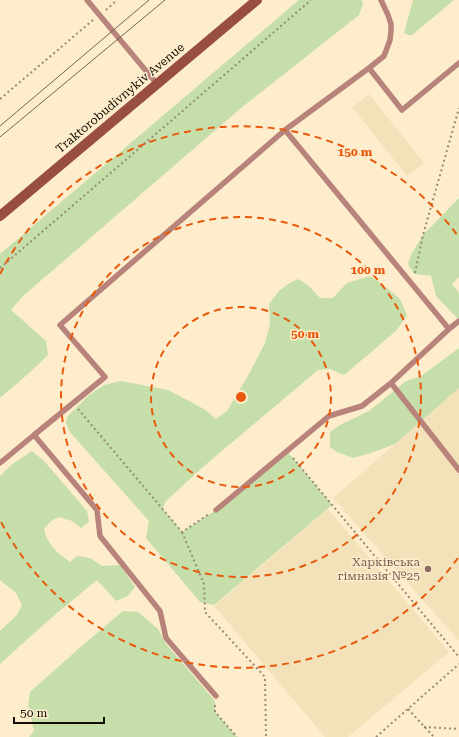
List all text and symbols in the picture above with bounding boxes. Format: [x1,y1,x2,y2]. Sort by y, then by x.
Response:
street label: Traktorobudivnykiv Avenue [53,40,187,156]
text: 150 m [338,145,373,159]
text: 100 m [351,263,386,277]
text: 50 m [291,327,319,341]
centre of rings [234,390,248,404]
place label: Харківська гімназія №25 [337,555,420,583]
marker: Харківська гімназія №25 [423,564,433,574]
scale bar [14,699,104,725]
text: 50 m [20,706,47,720]

